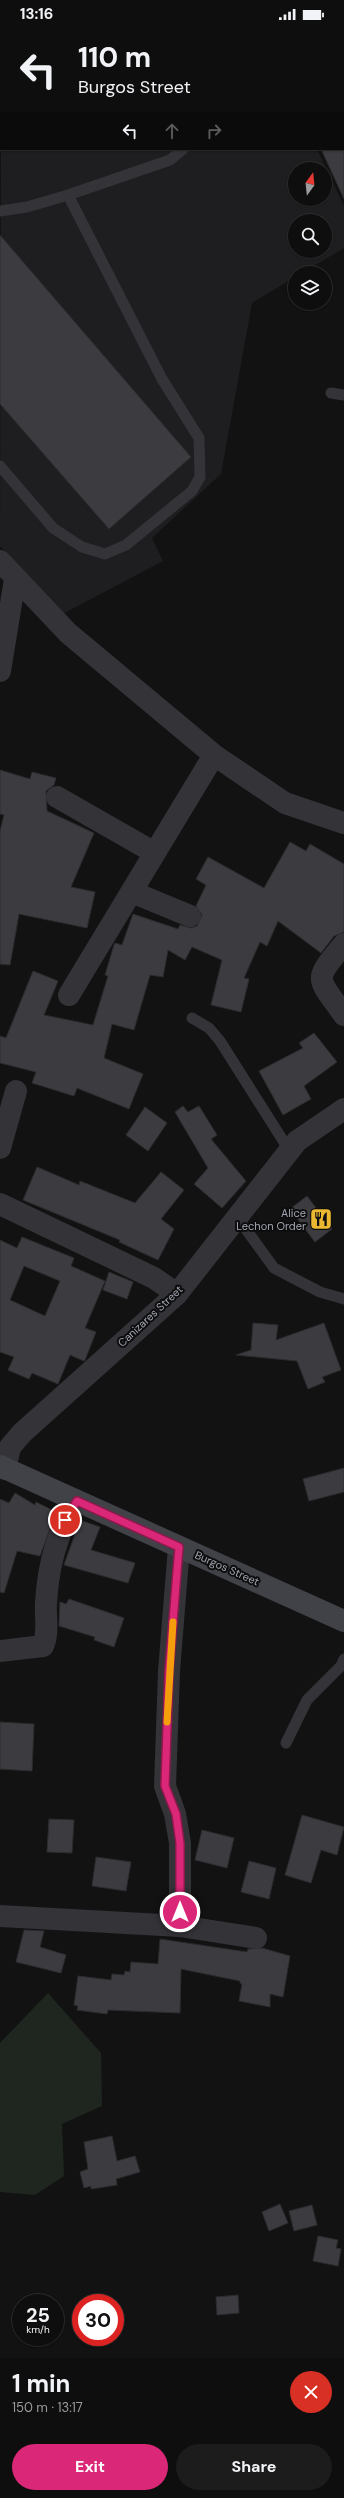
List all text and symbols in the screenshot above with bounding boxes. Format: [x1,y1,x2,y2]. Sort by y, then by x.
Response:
text: 13:16 [20,4,53,24]
text: 110 m [78,39,151,76]
icon: left [12,44,64,96]
text: Burgos Street [78,75,191,99]
icon: left [119,120,141,142]
icon: ahead [161,120,183,142]
icon: right [203,120,225,142]
north arrow [288,162,332,206]
map controls [288,162,332,310]
button: search [288,214,332,258]
button: layers [288,266,332,310]
place label: Alice Lechon Order [236,1206,306,1233]
restaurant icon: Alice Lechon Order [308,1206,334,1232]
street label: Canizares Street [115,1282,185,1350]
pin [48,1503,82,1537]
icon: arrive [54,1509,76,1531]
street label: Burgos Street [193,1548,261,1588]
position arrow [159,1891,201,1933]
speed limit sign: 30 [72,2294,124,2346]
text: 25 [26,2302,50,2328]
text: km/h [26,2323,50,2336]
text: 1 min [12,2368,70,2399]
button: close [290,2371,332,2413]
text: 150 m · 13:17 [12,2399,83,2416]
button: Exit [12,2444,168,2490]
button: Share [176,2444,332,2490]

